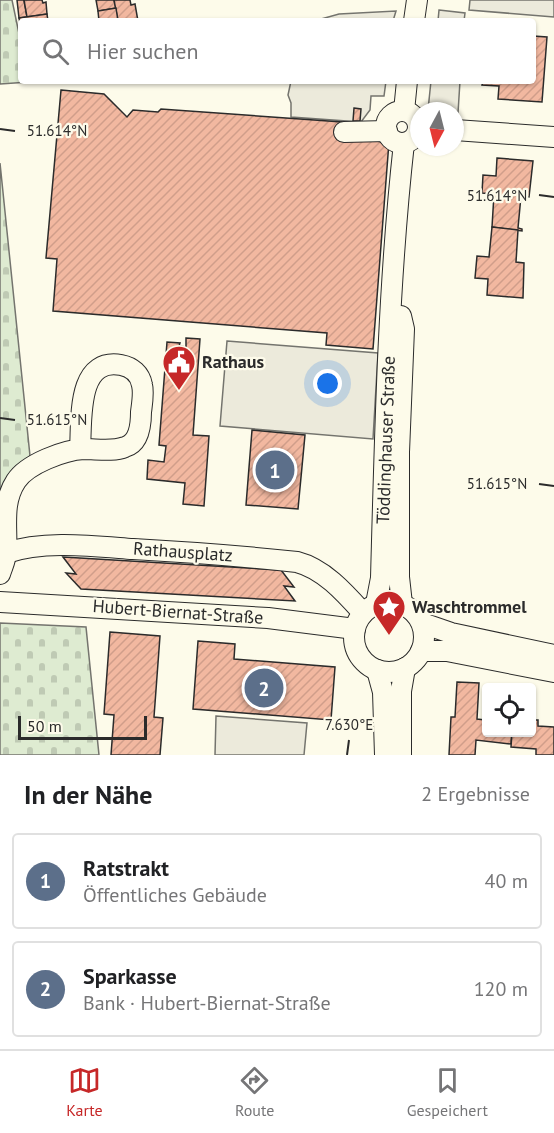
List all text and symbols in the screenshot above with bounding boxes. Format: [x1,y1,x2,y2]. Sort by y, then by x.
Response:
search box [18,18,536,84]
icon: search [39,35,72,68]
text: Hier suchen [87,37,199,65]
north arrow [410,102,464,156]
text: 51.614°N [27,121,87,140]
text: 51.614°N [467,186,527,205]
public building icon: Rathaus [161,344,197,391]
place label: Rathaus [202,350,264,373]
street label: Töddinghauser Straße [371,356,400,524]
your location [313,369,342,398]
text: 51.615°N [27,410,87,429]
pin: 1 [256,448,294,492]
text: 51.615°N [467,474,527,493]
street label: Rathausplatz [133,537,234,566]
place icon: Waschtrommel [371,589,407,636]
street label: Hubert-Biernat-Straße [92,594,264,629]
place label: Waschtrommel [412,595,527,618]
pin: 2 [244,666,284,710]
map controls [482,683,536,737]
button: locate [482,683,536,737]
scale bar [18,713,147,740]
text: 7.630°E [325,715,373,734]
text: 50 m [27,716,62,736]
text: In der Nähe [24,778,152,811]
text: 2 Ergebnisse [421,781,530,807]
text: Ratstrakt [83,854,169,882]
text: 1 [40,868,51,894]
text: 40 m [485,868,528,894]
text: Öffentliches Gebäude [83,882,267,908]
text: Sparkasse [83,962,177,990]
text: 2 [40,976,51,1002]
text: 120 m [474,976,528,1002]
text: Bank · Hubert-Biernat-Straße [83,990,331,1016]
tab: Karte [66,1064,103,1120]
tab: Route [235,1064,274,1120]
tab: Gespeichert [407,1064,488,1120]

